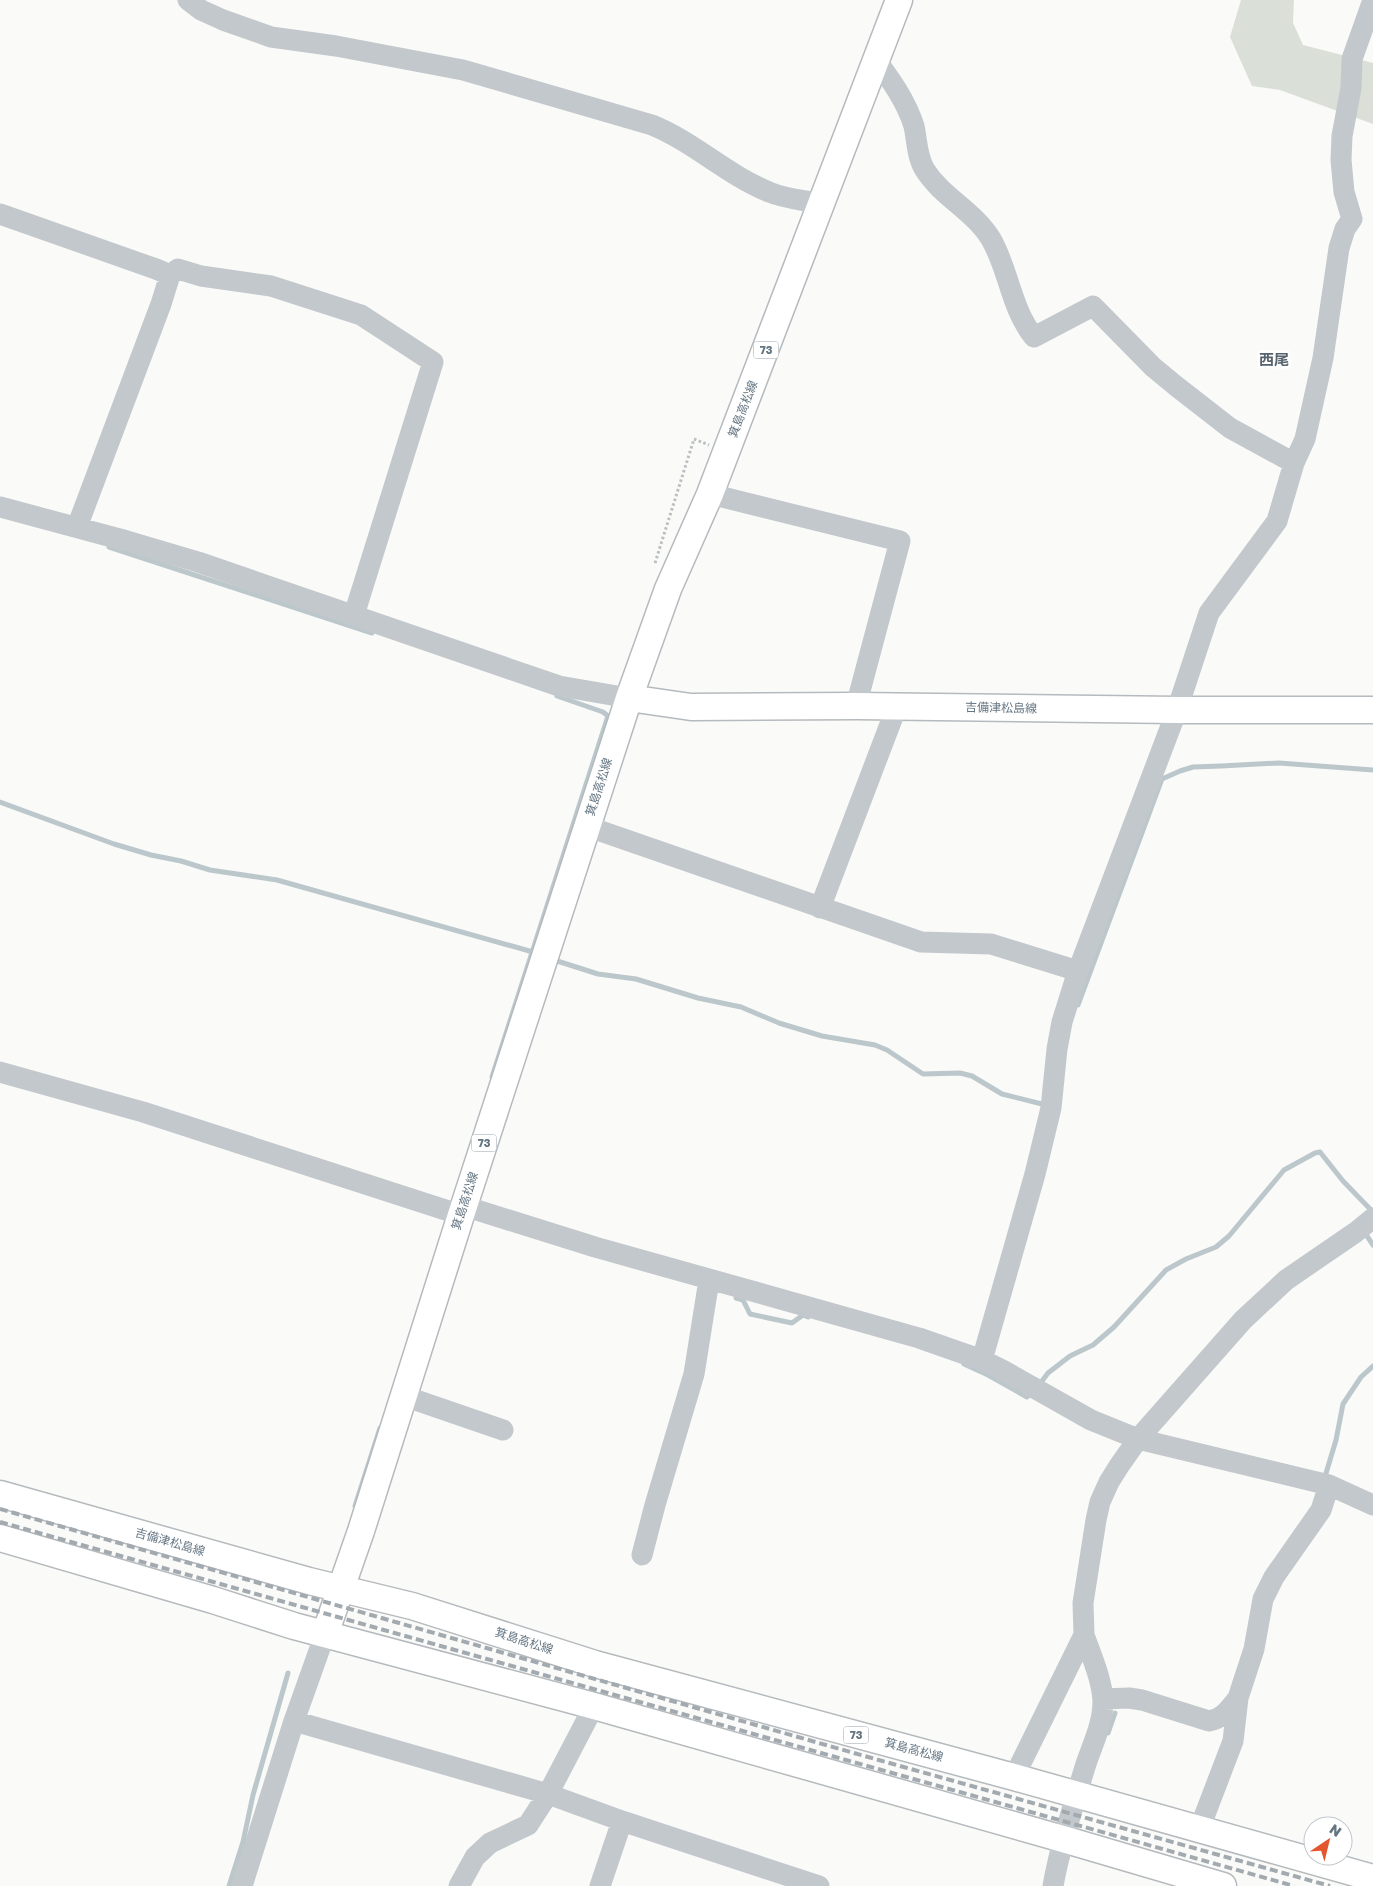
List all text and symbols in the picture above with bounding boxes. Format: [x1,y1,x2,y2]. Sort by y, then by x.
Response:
road number: 73 [754,342,778,358]
district label: 西尾 [1259,350,1289,368]
street label: 箕島高松線 [725,378,760,440]
street label: 吉備津松島線 [965,699,1037,716]
street label: 箕島高松線 [582,756,615,818]
road number: 73 [472,1134,496,1152]
street label: 箕島高松線 [448,1170,481,1232]
street label: 吉備津松島線 [133,1524,207,1559]
street label: 箕島高松線 [493,1624,555,1657]
road number: 73 [844,1726,868,1744]
street label: 箕島高松線 [883,1735,945,1765]
north arrow [1303,1816,1353,1866]
text: N [1327,1820,1345,1840]

